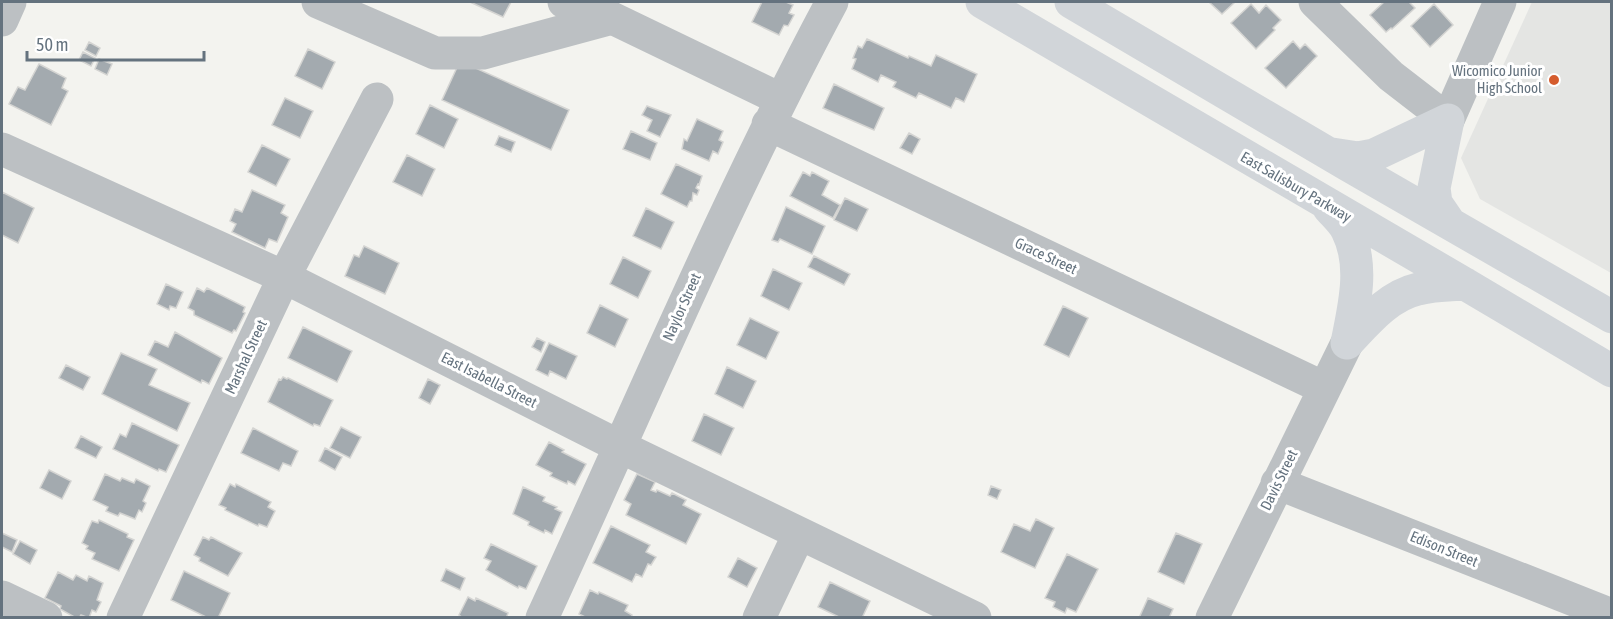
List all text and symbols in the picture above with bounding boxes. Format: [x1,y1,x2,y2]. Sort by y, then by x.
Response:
scale bar [27,24,204,62]
text: 50 m [36,34,68,55]
place label: Wicomico Junior High School [1452,62,1543,96]
marker: Wicomico Junior High School [1547,73,1561,87]
street label: East Salisbury Parkway [1238,148,1355,225]
street label: Grace Street [1013,234,1080,277]
street label: Naylor Street [659,270,704,343]
street label: Marshal Street [221,317,270,397]
street label: East Isabella Street [439,348,540,411]
street label: Davis Street [1257,447,1300,513]
street label: Edison Street [1408,527,1481,570]

